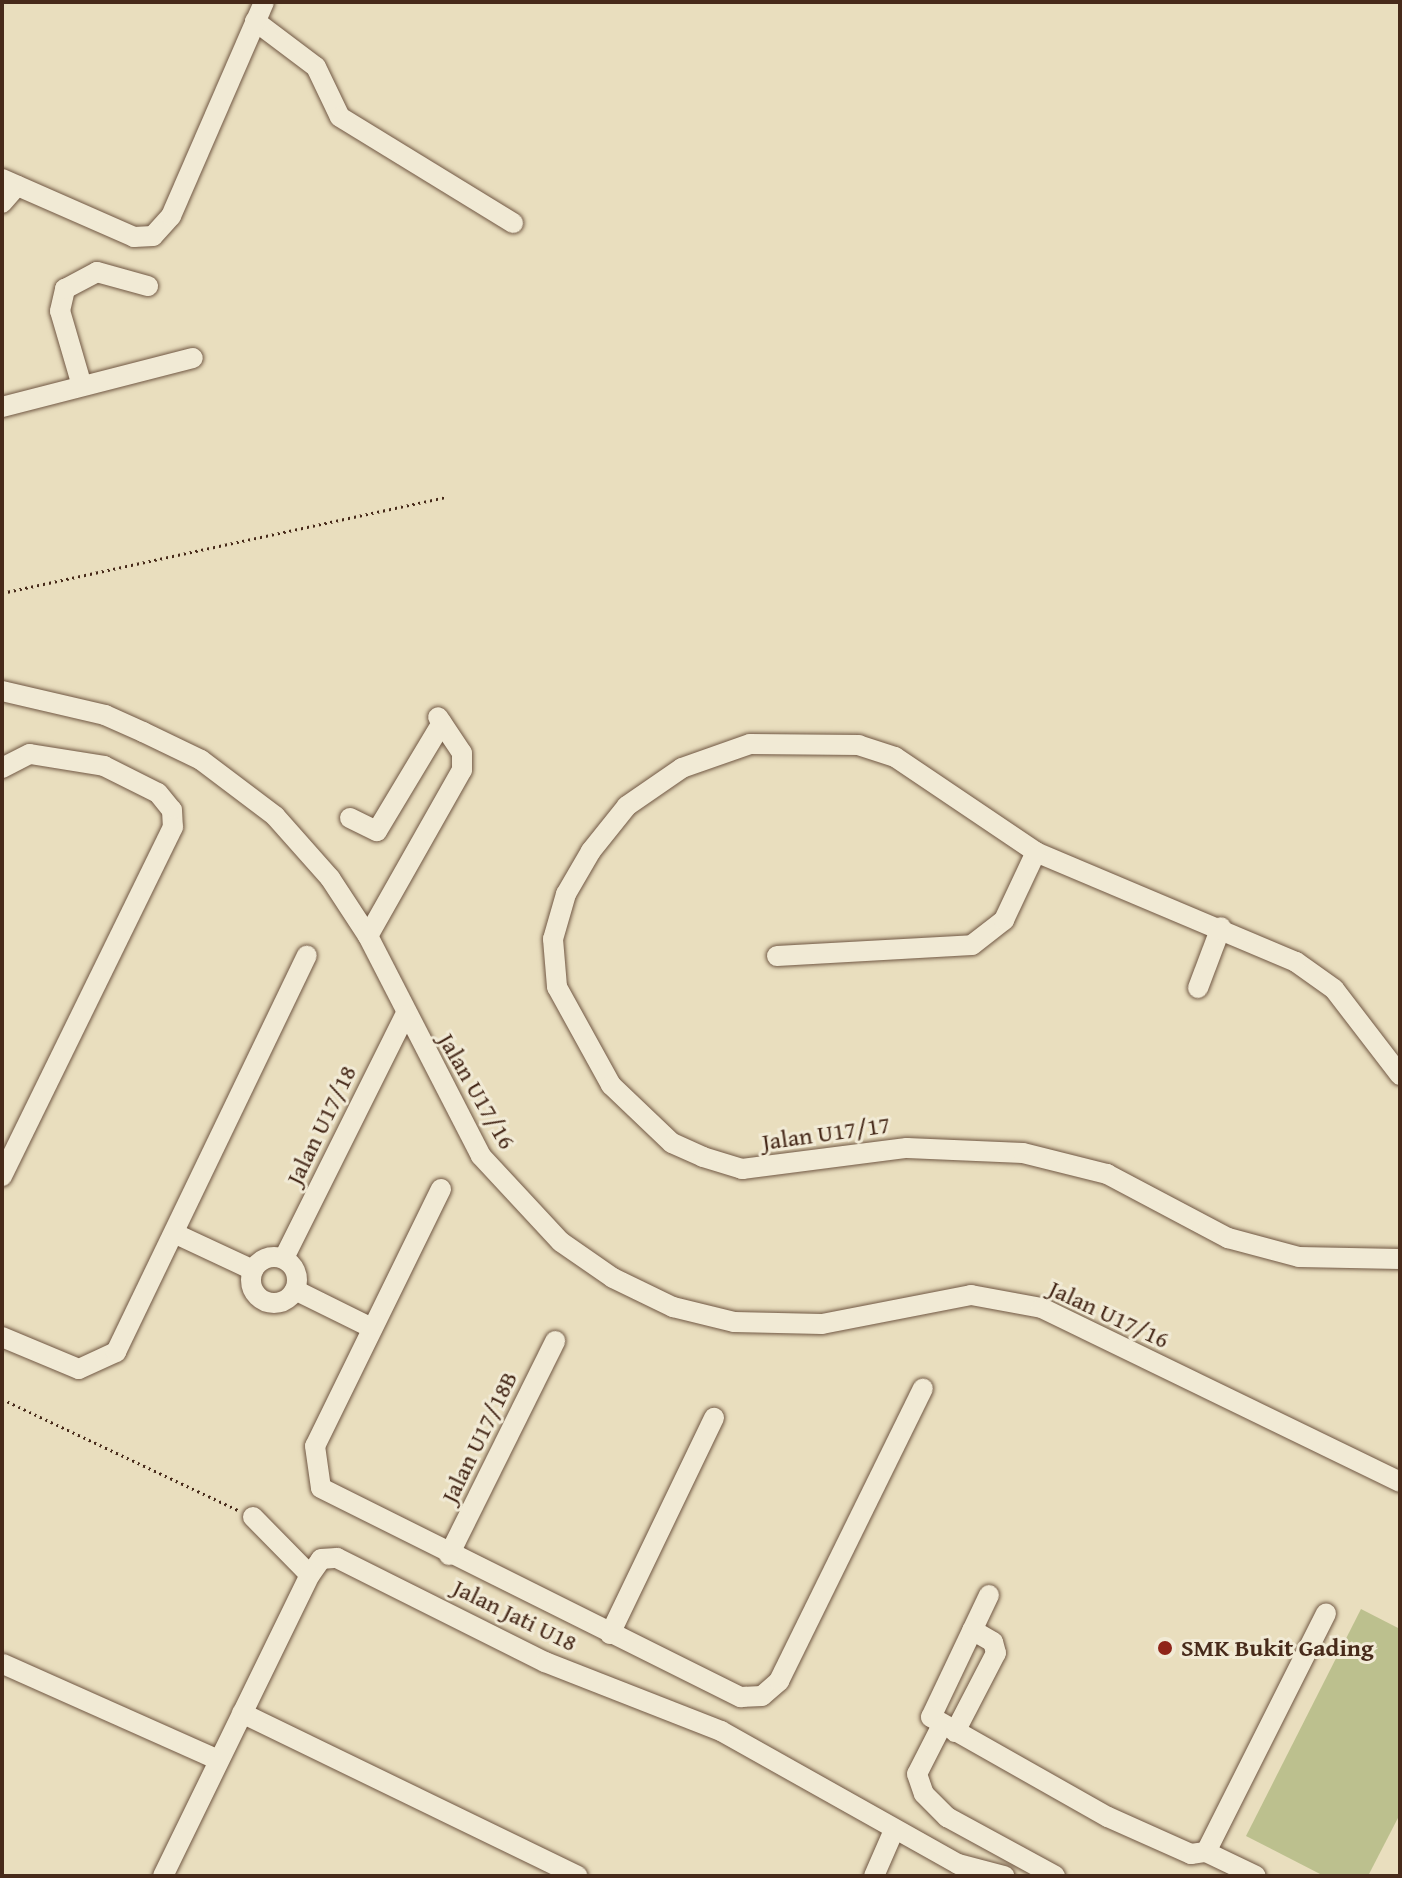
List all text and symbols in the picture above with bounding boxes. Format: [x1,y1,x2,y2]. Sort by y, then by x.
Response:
street label: Jalan U17/16 [432,1028,522,1154]
street label: Jalan U17/18 [280,1061,362,1189]
street label: Jalan U17/17 [760,1110,892,1156]
street label: Jalan U17/16 [1044,1274,1174,1354]
street label: Jalan U17/18B [435,1367,523,1507]
street label: Jalan Jati U18 [448,1573,582,1657]
place label: SMK Bukit Gading [1181,1634,1374,1662]
marker: SMK Bukit Gading [1156,1639,1174,1657]

